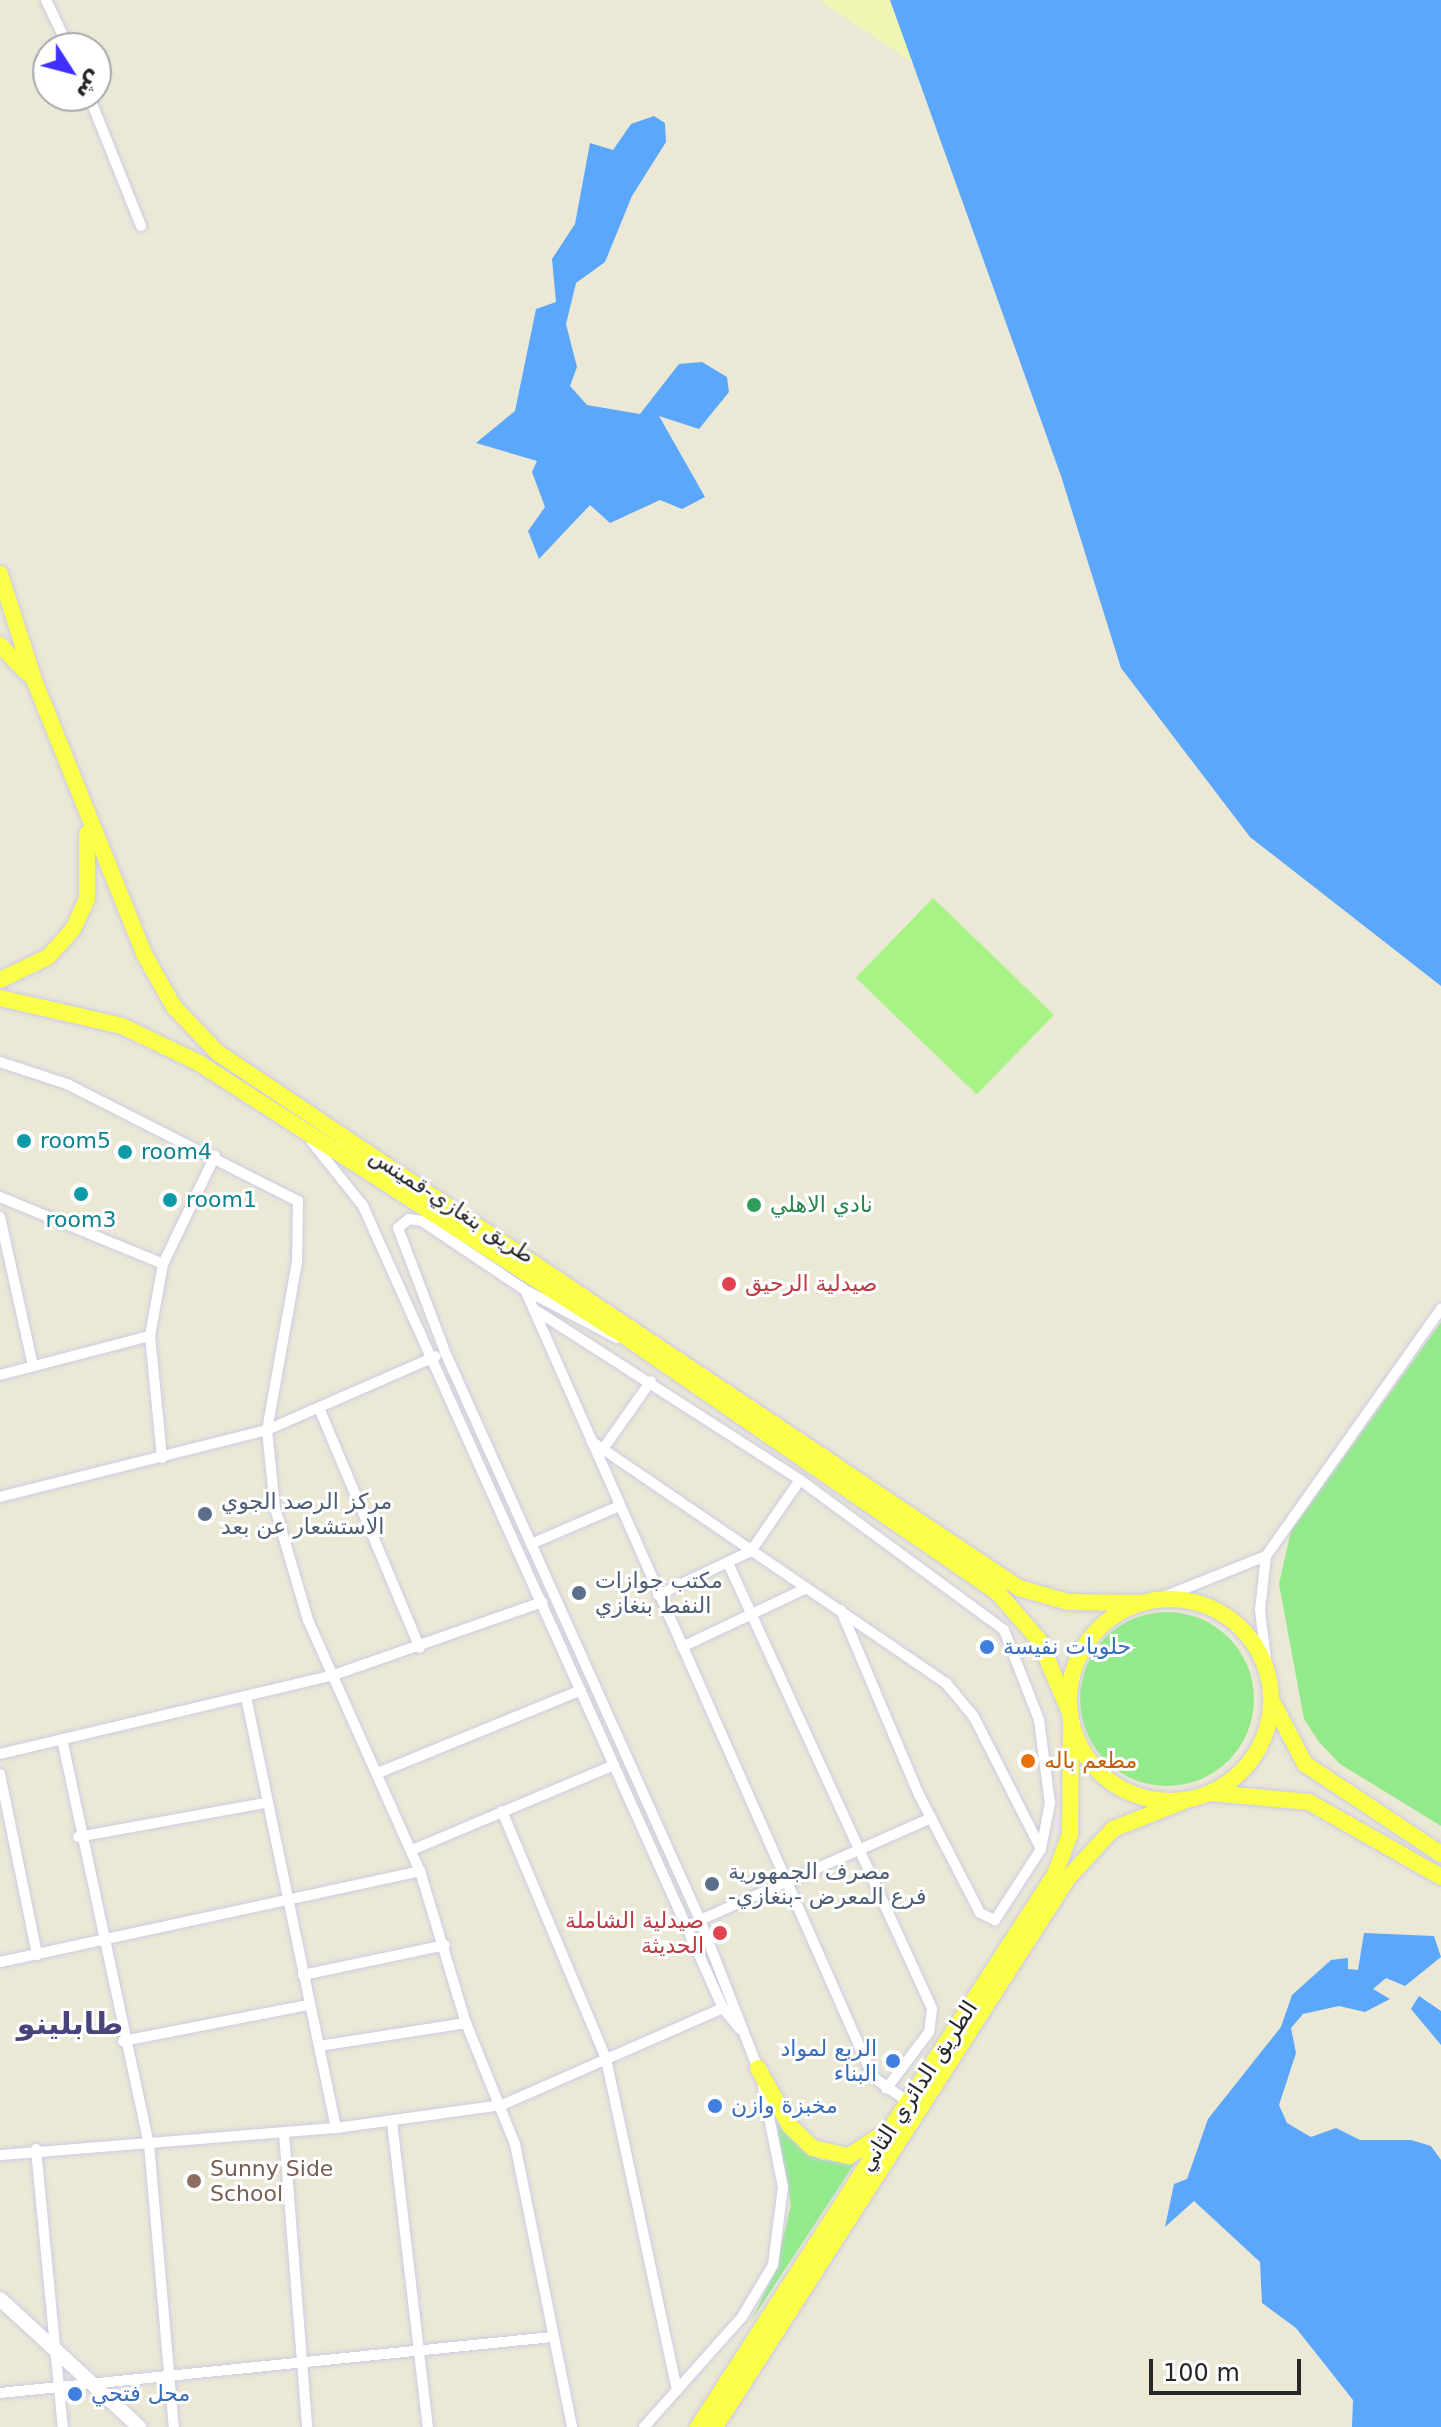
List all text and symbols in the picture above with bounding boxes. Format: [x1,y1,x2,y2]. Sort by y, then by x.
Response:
north arrow [32,32,112,112]
text: ش [71,66,109,105]
place label: room5 [40,1128,111,1154]
marker: room5 [15,1132,33,1150]
place label: room4 [141,1139,212,1165]
marker: room4 [116,1143,134,1161]
street label: طريق بنغازي-قمينس [364,1143,540,1269]
marker: room3 [72,1185,90,1203]
place label: room1 [186,1187,257,1213]
marker: room1 [161,1191,179,1209]
place label: نادي الاهلي [770,1192,873,1218]
marker: نادي الاهلي [745,1196,763,1214]
place label: room3 [46,1207,116,1233]
place label: صيدلية الرحيق [745,1271,878,1297]
marker: صيدلية الرحيق [720,1275,738,1293]
place label: مركز الرصد الجوي الاستشعار عن بعد [221,1488,392,1540]
marker: مركز الرصد الجوي الاستشعار عن بعد [196,1505,214,1523]
place label: مكتب جوازات النفط بنغازي [595,1567,723,1618]
marker: مكتب جوازات النفط بنغازي [570,1584,588,1602]
place label: حلويات نفيسة [1003,1634,1131,1660]
marker: حلويات نفيسة [978,1638,996,1656]
place label: مطعم باله [1044,1748,1137,1774]
marker: مطعم باله [1019,1752,1037,1770]
place label: مصرف الجمهورية -فرع المعرض -بنغازي [728,1858,926,1910]
marker: مصرف الجمهورية -فرع المعرض -بنغازي [703,1875,721,1893]
place label: صيدلية الشاملة الحديثة [565,1907,704,1958]
marker: صيدلية الشاملة الحديثة [711,1924,729,1942]
street label: الطريق الدائري الثاني [853,1996,983,2176]
district label: طابلينو [17,2006,123,2042]
place label: الربع لمواد البناء [781,2035,877,2086]
marker: الربع لمواد البناء [884,2052,902,2070]
place label: مخبزة وازن [731,2093,838,2119]
marker: مخبزة وازن [706,2097,724,2115]
place label: Sunny Side School [210,2155,333,2206]
marker: Sunny Side School [185,2172,203,2190]
scale bar [1153,2343,1305,2393]
text: 100 m [1163,2359,1240,2387]
place label: محل فتحي [91,2381,190,2407]
marker: محل فتحي [66,2385,84,2403]

